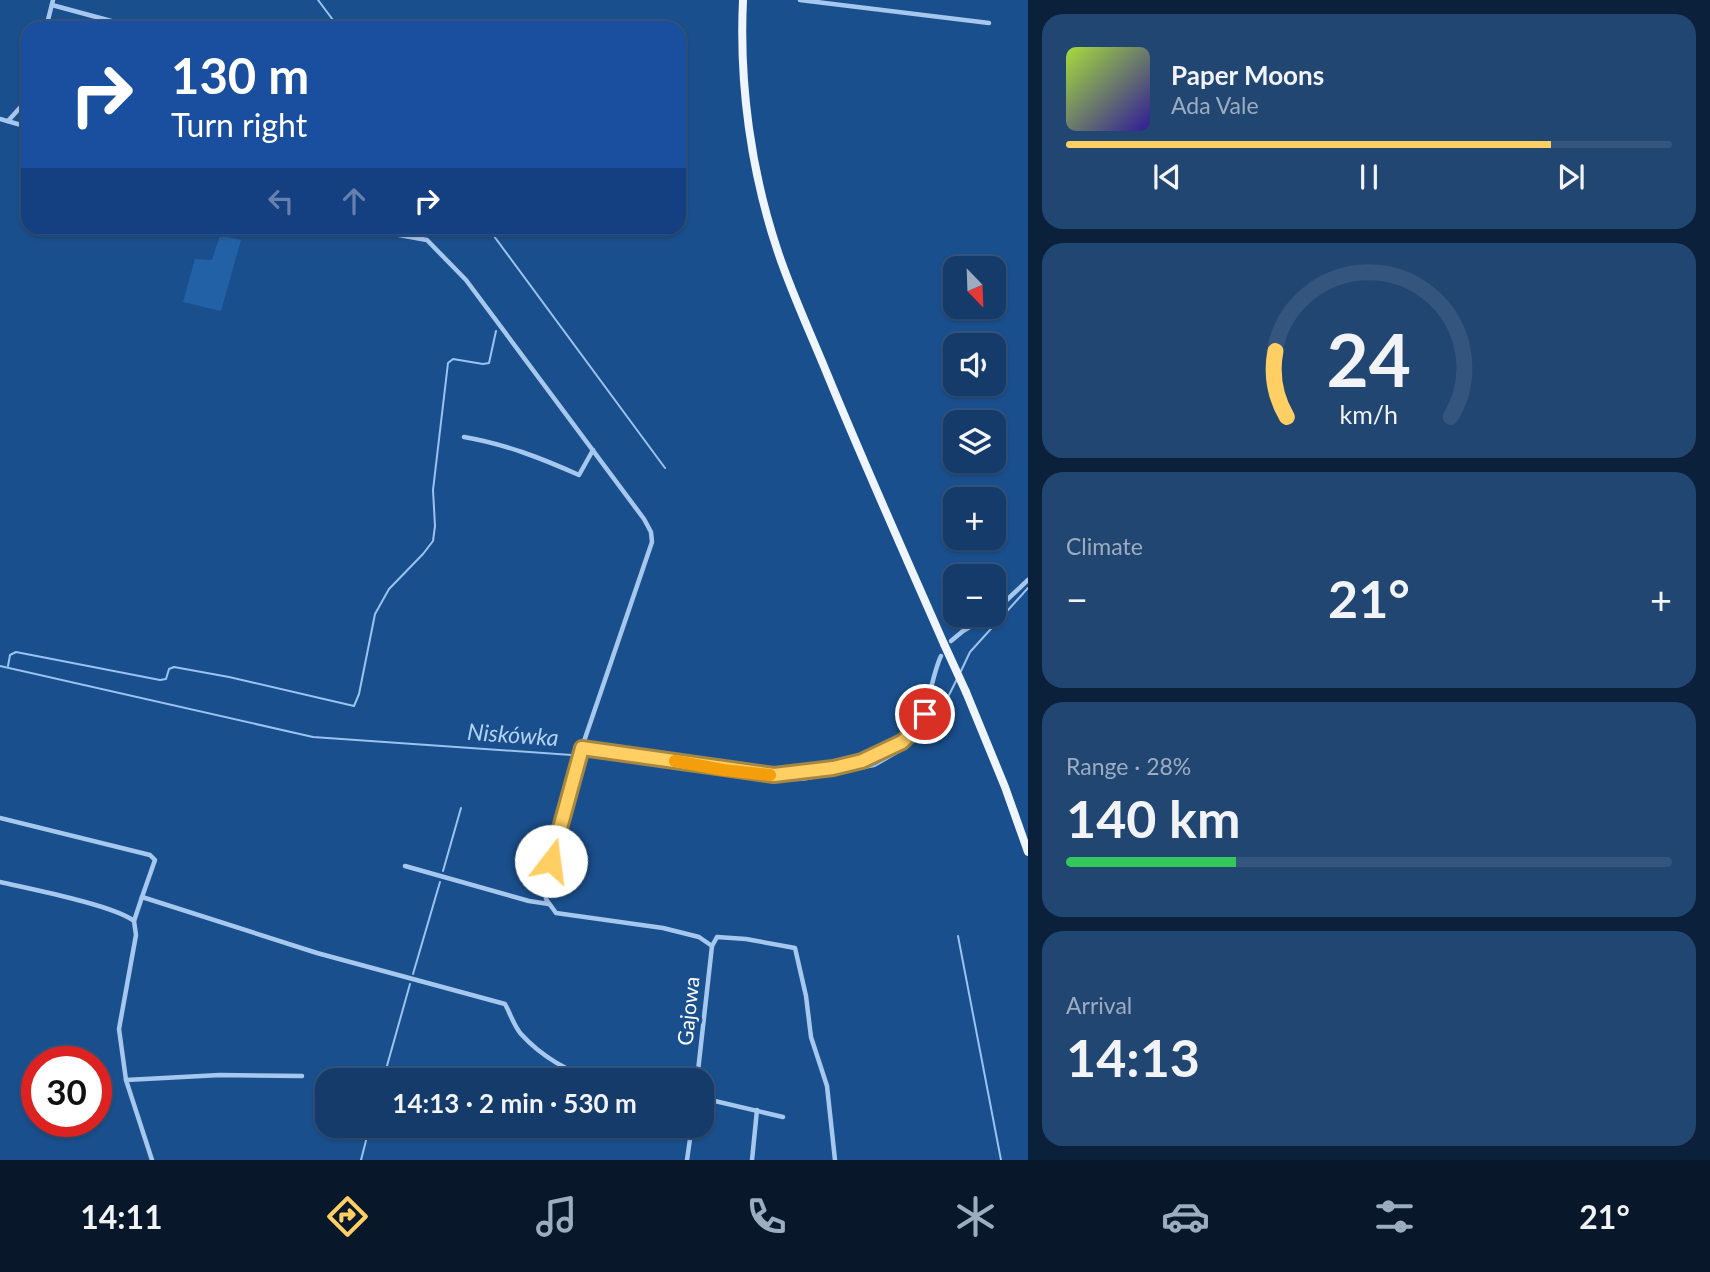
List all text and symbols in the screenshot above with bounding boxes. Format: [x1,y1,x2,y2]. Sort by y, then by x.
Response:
text: 130 m [171,46,309,104]
icon: right [56,49,147,140]
text: Paper Moons [1171,59,1324,91]
text: Ada Vale [1171,91,1259,119]
text: Turn right [171,105,307,144]
icon: previous [1148,158,1186,196]
icon: pause [1350,158,1388,196]
icon: next [1552,158,1590,196]
icon: left [262,182,300,220]
icon: ahead [335,182,373,220]
icon: right [408,182,446,220]
north arrow [943,256,1006,318]
map controls [943,256,1006,627]
text: 24 [1327,315,1411,403]
button: sound [943,333,1006,396]
text: km/h [1340,399,1398,429]
button: layers [943,410,1006,473]
button: + [943,487,1006,550]
text: Climate [1066,532,1143,560]
button: − [943,564,1006,627]
text: 21° [1328,567,1410,629]
text: − [1066,576,1088,622]
text: + [1650,576,1672,622]
pin [895,684,955,744]
icon: arrive [906,695,944,733]
water label: Niskówka [466,717,560,751]
text: Range · 28% [1066,752,1191,780]
text: 140 km [1066,787,1240,849]
position arrow [514,824,588,898]
street label: Gajowa [671,975,704,1047]
text: Arrival [1066,991,1132,1019]
text: 14:13 [1066,1026,1200,1088]
speed limit sign: 30 [21,1046,112,1137]
text: 14:13 · 2 min · 530 m [392,1087,637,1119]
icon: directions [323,1192,372,1241]
icon: music [532,1192,581,1241]
icon: phone [742,1192,791,1241]
icon: climate [951,1192,1000,1241]
icon: car [1161,1192,1210,1241]
icon: filters [1370,1192,1419,1241]
text: 14:11 [80,1197,163,1236]
text: 21° [1579,1197,1630,1236]

